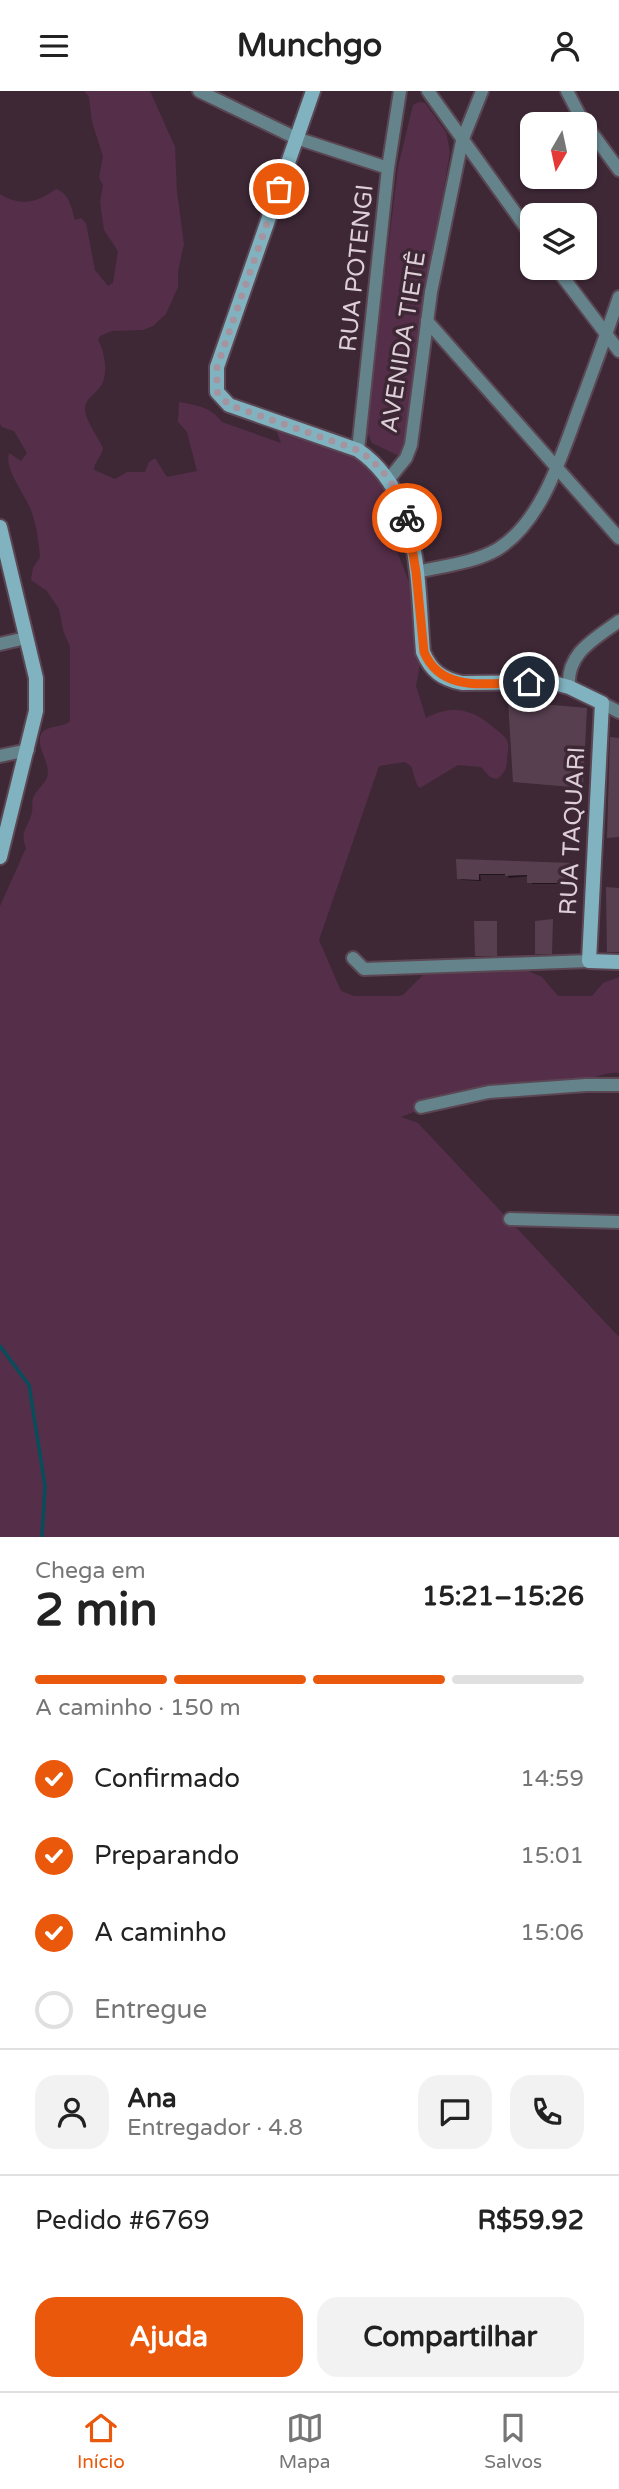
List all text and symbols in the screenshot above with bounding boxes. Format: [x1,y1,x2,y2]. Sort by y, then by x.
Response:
icon: menu [35,27,73,65]
text: Munchgo [237,27,382,65]
icon: person [546,27,584,65]
north arrow [520,112,597,189]
map controls [520,112,597,280]
pin [249,159,309,219]
icon: bag [260,170,298,208]
street label: RUA POTENGI [333,183,380,353]
button: layers [520,203,597,280]
street label: AVENIDA TIETÊ [375,249,432,435]
courier [372,483,442,553]
icon: bike [388,499,426,537]
pin [499,652,559,712]
icon: home [510,663,548,701]
street label: RUA TAQUARI [554,746,591,916]
text: Chega em [35,1557,146,1585]
text: 15:21–15:26 [422,1581,584,1612]
text: 2 min [35,1583,158,1638]
text: A caminho · 150 m [35,1694,241,1722]
icon: check [35,1760,73,1798]
text: Confirmado [94,1763,240,1794]
text: 14:59 [520,1765,584,1793]
icon: check [35,1837,73,1875]
text: Preparando [94,1840,239,1871]
text: 15:01 [520,1842,584,1870]
icon: check [35,1914,73,1952]
text: A caminho [94,1917,226,1948]
text: 15:06 [520,1919,584,1947]
text: Entregue [94,1994,207,2025]
button: person [35,2075,109,2149]
button: chat [418,2075,492,2149]
button: phone [510,2075,584,2149]
text: Ana [127,2083,177,2114]
text: Entregador · 4.8 [127,2114,303,2142]
text: Pedido #6769 [35,2205,210,2236]
text: R$59.92 [477,2205,584,2236]
button: Ajuda [35,2297,303,2377]
button: Compartilhar [317,2297,584,2377]
tab: Início [77,2409,125,2473]
tab: Mapa [279,2409,330,2473]
tab: Salvos [484,2409,542,2473]

